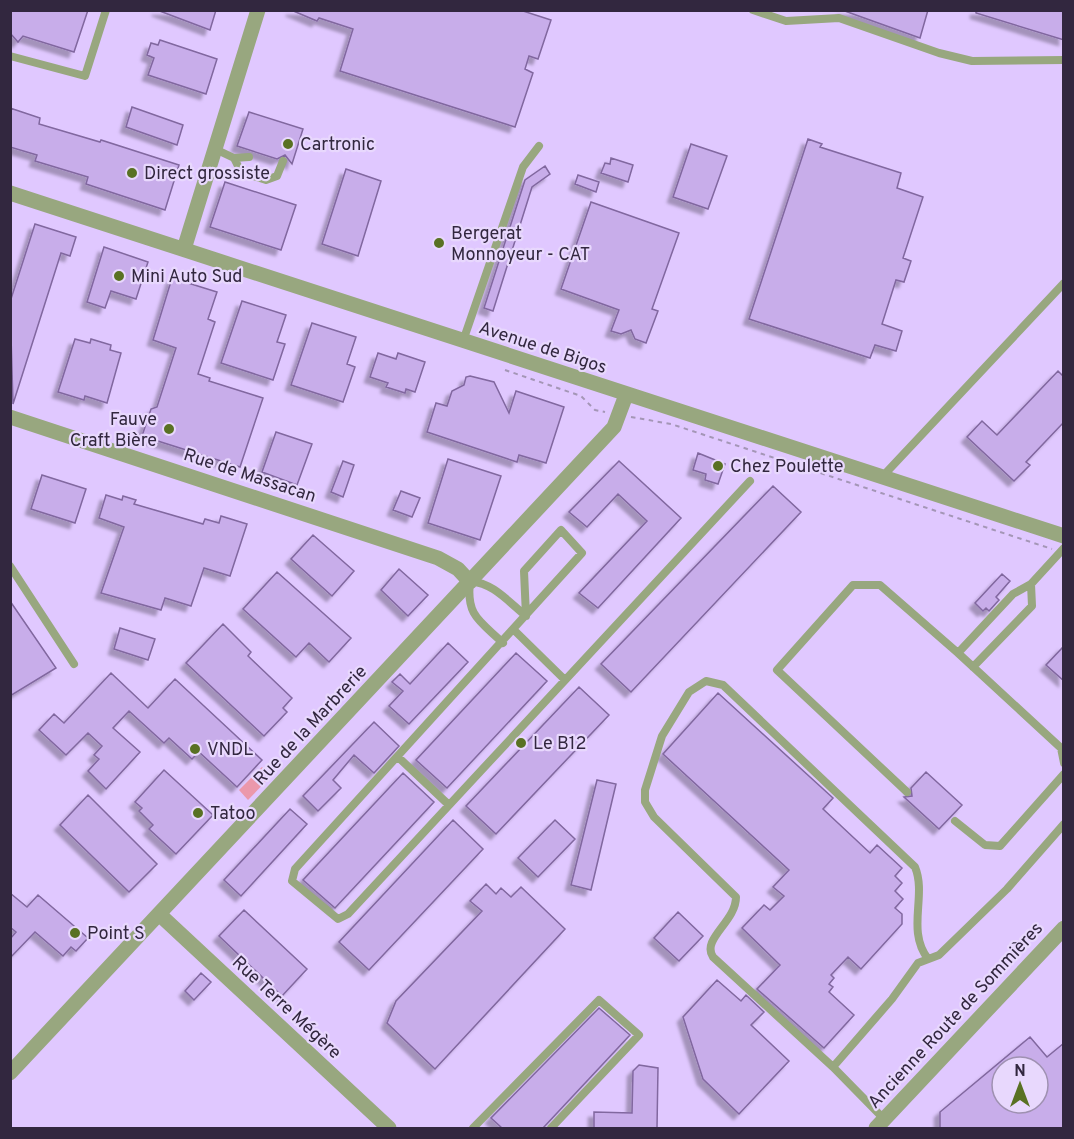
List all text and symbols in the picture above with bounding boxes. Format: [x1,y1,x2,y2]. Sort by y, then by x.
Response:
place label: Cartronic [300,134,375,157]
marker: Cartronic [281,137,295,151]
place label: Direct grossiste [144,163,270,186]
marker: Direct grossiste [125,166,139,180]
place label: Bergerat Monnoyeur - CAT [451,223,590,267]
marker: Bergerat Monnoyeur - CAT [432,236,446,250]
place label: Mini Auto Sud [131,266,242,289]
marker: Mini Auto Sud [112,269,126,283]
street label: Avenue de Bigos [476,317,609,380]
place label: Fauve Craft Bière [70,409,157,453]
marker: Fauve Craft Bière [162,422,176,436]
street label: Rue de Massacan [180,444,319,509]
place label: Chez Poulette [730,456,844,479]
marker: Chez Poulette [711,459,725,473]
street label: Rue de la Marbrerie [249,661,373,791]
place label: Le B12 [533,733,586,756]
marker: Le B12 [514,736,528,750]
place label: VNDL [207,739,253,762]
marker: VNDL [188,742,202,756]
place label: Tatoo [210,803,256,826]
marker: Tatoo [191,806,205,820]
street label: Ancienne Route de Sommières [863,918,1049,1114]
place label: Point S [87,923,145,946]
marker: Point S [68,926,82,940]
street label: Rue Terre Mégère [226,951,346,1065]
north arrow [990,1055,1050,1115]
text: N [1014,1062,1026,1082]

